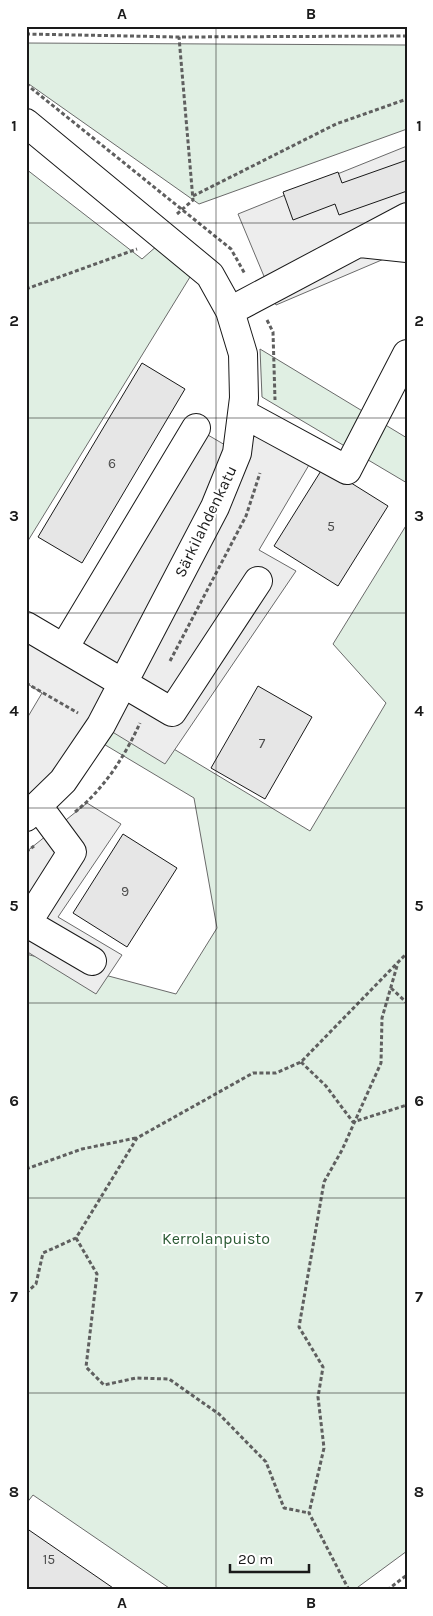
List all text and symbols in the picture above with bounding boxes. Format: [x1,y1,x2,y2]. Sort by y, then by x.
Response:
text: A [117,4,127,23]
text: B [306,4,316,23]
text: 1 [11,116,17,135]
text: 1 [416,116,422,135]
text: 2 [9,311,19,330]
text: 2 [414,311,424,330]
house number: 6 [108,455,116,472]
street label: Särkilahdenkatu [170,462,241,580]
text: 3 [9,506,19,525]
text: 3 [414,506,424,525]
house number: 5 [327,518,335,535]
text: 4 [9,701,19,720]
text: 4 [414,701,424,720]
house number: 7 [259,735,266,752]
house number: 9 [121,883,129,900]
text: 5 [9,896,19,915]
text: 5 [414,896,424,915]
text: 6 [9,1091,19,1110]
text: 6 [414,1091,424,1110]
park label: Kerrolanpuisto [162,1229,270,1248]
text: 7 [10,1287,18,1306]
text: 7 [415,1287,423,1306]
text: 8 [9,1482,19,1501]
text: 8 [414,1482,424,1501]
scale bar [230,1541,309,1573]
text: 20 m [238,1550,273,1568]
house number: 15 [43,1551,55,1568]
text: A [117,1593,127,1612]
text: B [306,1593,316,1612]

